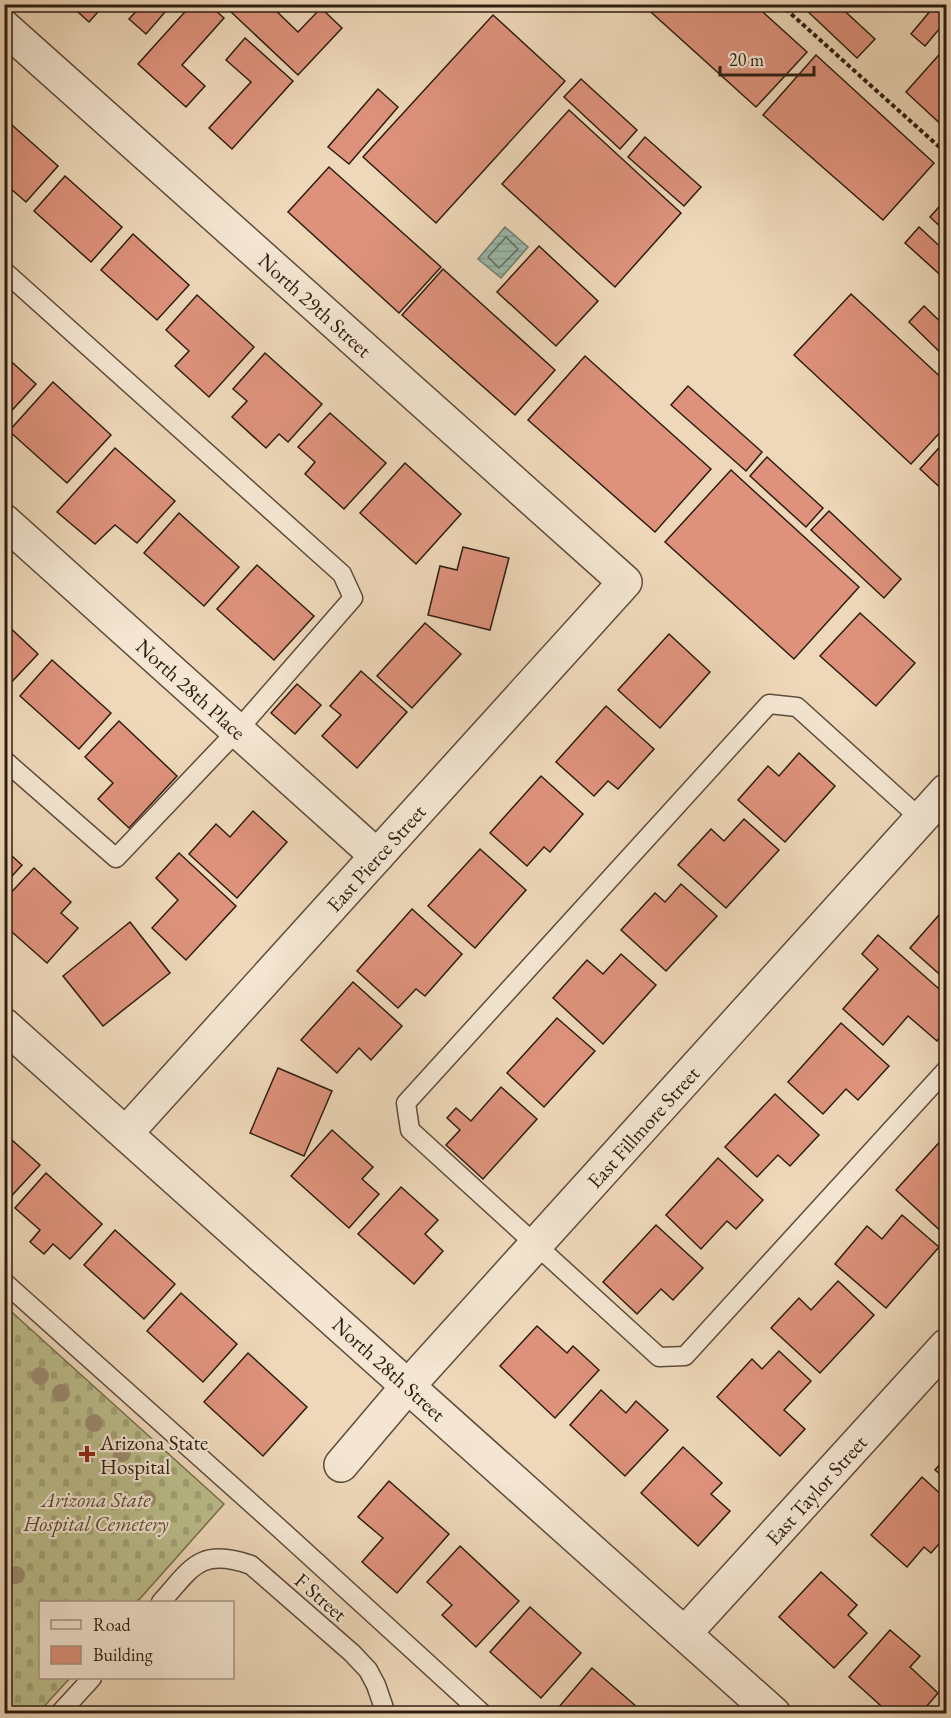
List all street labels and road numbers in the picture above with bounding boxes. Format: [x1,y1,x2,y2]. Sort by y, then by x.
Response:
street label: North 29th Street [253,247,378,363]
street label: North 28th Place [130,633,252,745]
street label: East Pierce Street [321,798,432,918]
street label: East Fillmore Street [581,1060,705,1194]
street label: North 28th Street [327,1311,452,1427]
street label: East Taylor Street [759,1429,873,1551]
street label: F Street [289,1567,353,1627]

